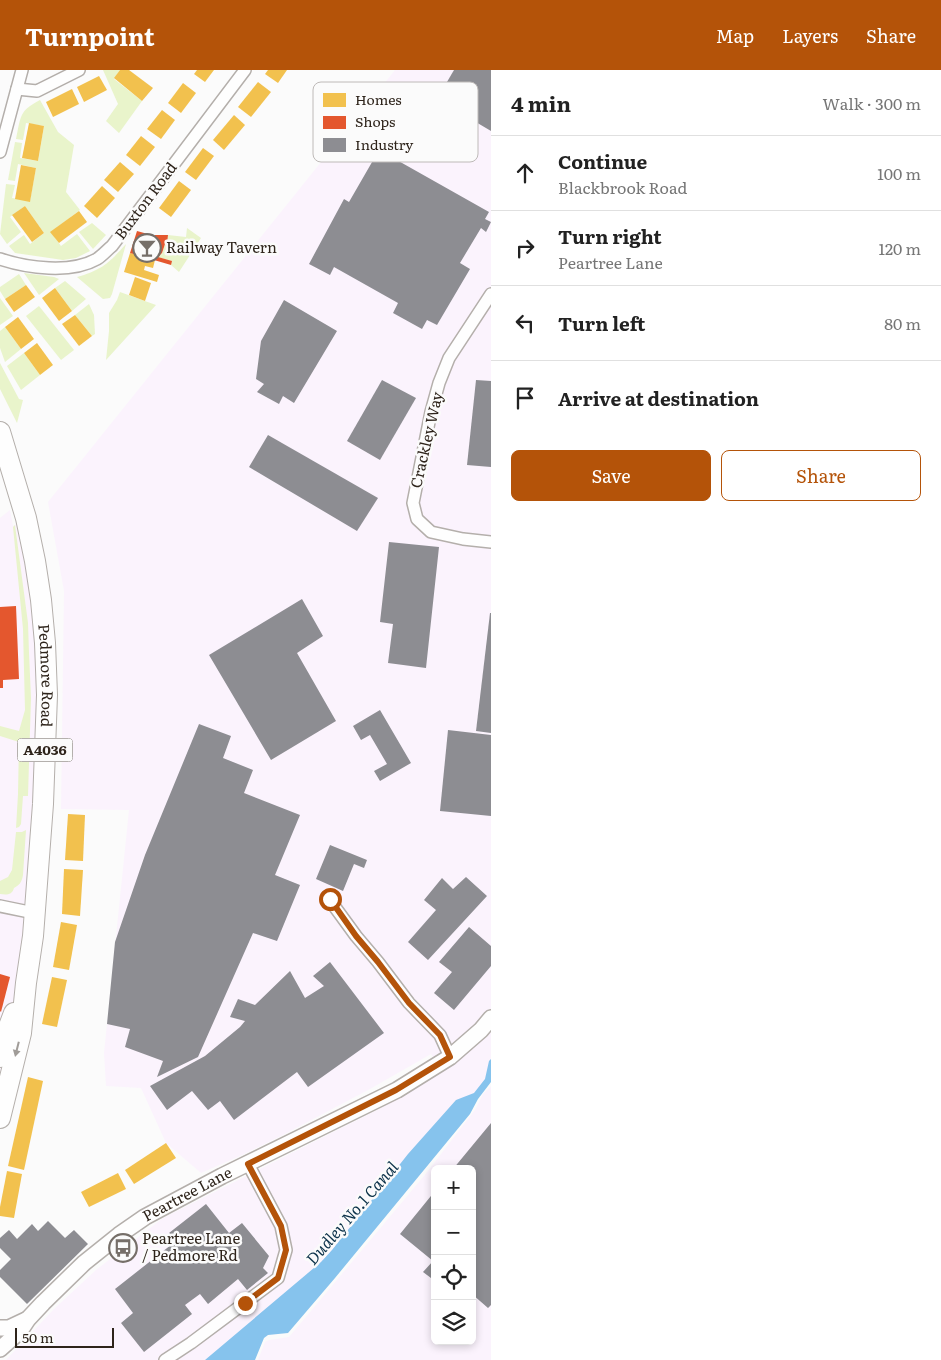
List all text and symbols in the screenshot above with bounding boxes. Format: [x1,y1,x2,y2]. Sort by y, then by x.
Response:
text: Turnpoint [25,18,155,53]
text: Map [716,22,754,49]
text: Layers [782,22,838,49]
text: Share [866,22,916,49]
legend [313,82,478,162]
text: 4 min [511,87,571,118]
text: Homes [355,89,402,109]
text: Walk · 300 m [822,91,921,115]
text: Shops [355,111,395,131]
text: Industry [355,134,414,154]
text: Continue [558,147,647,175]
street label: Buxton Road [108,157,182,244]
icon: ahead [511,159,539,187]
text: 100 m [877,161,921,185]
text: Blackbrook Road [558,175,687,199]
text: Turn right [558,222,662,250]
bar icon: Railway Tavern [132,233,162,263]
icon: right [511,234,539,262]
place label: Railway Tavern [166,235,277,258]
text: 120 m [878,236,921,260]
text: Peartree Lane [558,250,663,274]
icon: left [511,309,539,337]
text: Turn left [558,309,645,337]
text: 80 m [884,311,921,335]
icon: arrive [511,384,539,412]
text: Arrive at destination [558,384,759,412]
street label: Crackley Way [403,389,448,490]
button: Save [511,450,711,501]
button: Share [721,450,921,501]
street label: Pedmore Road [33,623,60,728]
road number: A4036 [18,738,72,762]
route start [319,888,342,911]
one-way arrow [13,1041,21,1056]
water label: Dudley No.1 Canal [299,1155,403,1269]
street label: Peartree Lane [138,1160,236,1226]
map controls [431,1165,476,1345]
button: + [431,1165,476,1210]
button: − [431,1210,476,1255]
place label: Peartree Lane / Pedmore Rd [142,1226,240,1266]
bus stop icon: Peartree Lane / Pedmore Rd [108,1233,138,1263]
button: locate [431,1255,476,1300]
route end [234,1292,257,1315]
button: layers [431,1300,476,1345]
scale bar [15,1325,114,1348]
text: 50 m [22,1327,54,1347]

